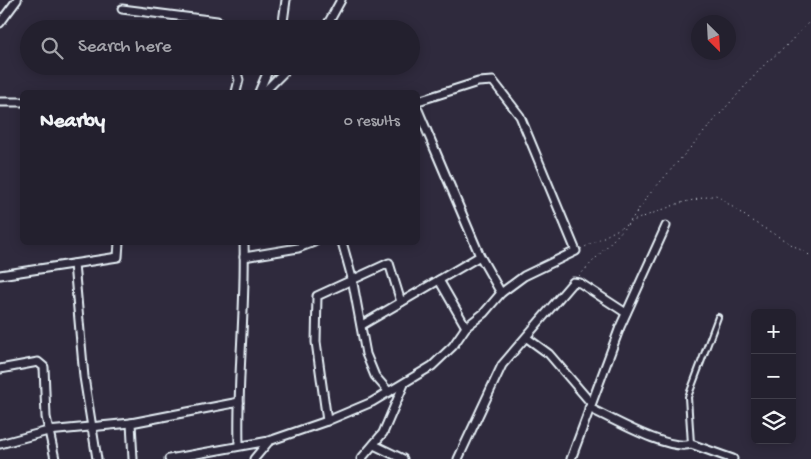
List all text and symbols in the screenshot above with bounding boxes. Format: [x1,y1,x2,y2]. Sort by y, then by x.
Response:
north arrow [691,15,736,60]
search box [20,20,420,75]
icon: search [38,34,66,62]
text: Search here [78,36,172,59]
text: Nearby [40,110,105,135]
text: 0 results [344,113,400,132]
map controls [751,309,796,444]
button: + [751,309,796,354]
button: − [751,354,796,399]
button: layers [751,399,796,444]

